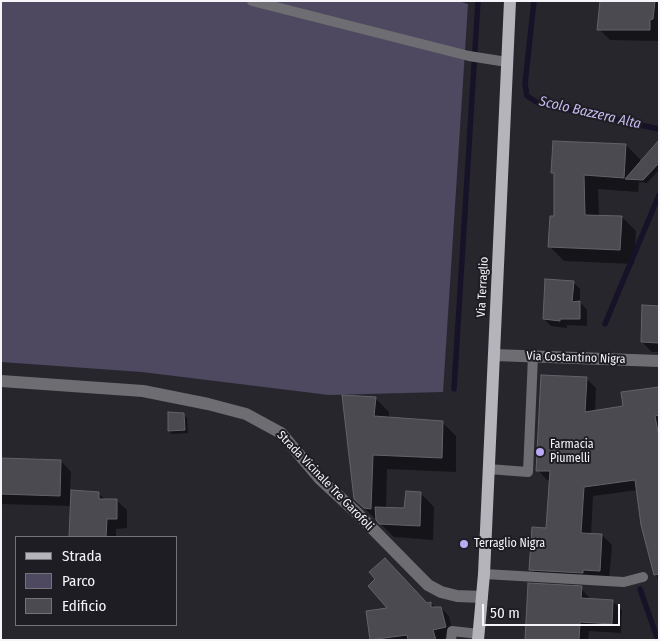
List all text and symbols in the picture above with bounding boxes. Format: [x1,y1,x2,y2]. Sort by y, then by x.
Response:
water label: Scolo Bazzera Alta [537,93,643,133]
street label: Via Terraglio [474,256,492,318]
street label: Via Costantino Nigra [526,349,626,367]
street label: Strada Vicinale Tre Garofoli [274,428,376,534]
place label: Farmacia Piumelli [550,438,594,466]
marker: Farmacia Piumelli [534,446,546,458]
legend [15,536,178,626]
place label: Terraglio Nigra [474,537,545,551]
marker: Terraglio Nigra [458,538,470,550]
text: Strada [62,547,102,565]
text: Parco [62,572,95,590]
scale bar [485,594,622,626]
text: Edificio [62,597,107,615]
text: 50 m [490,604,520,622]

